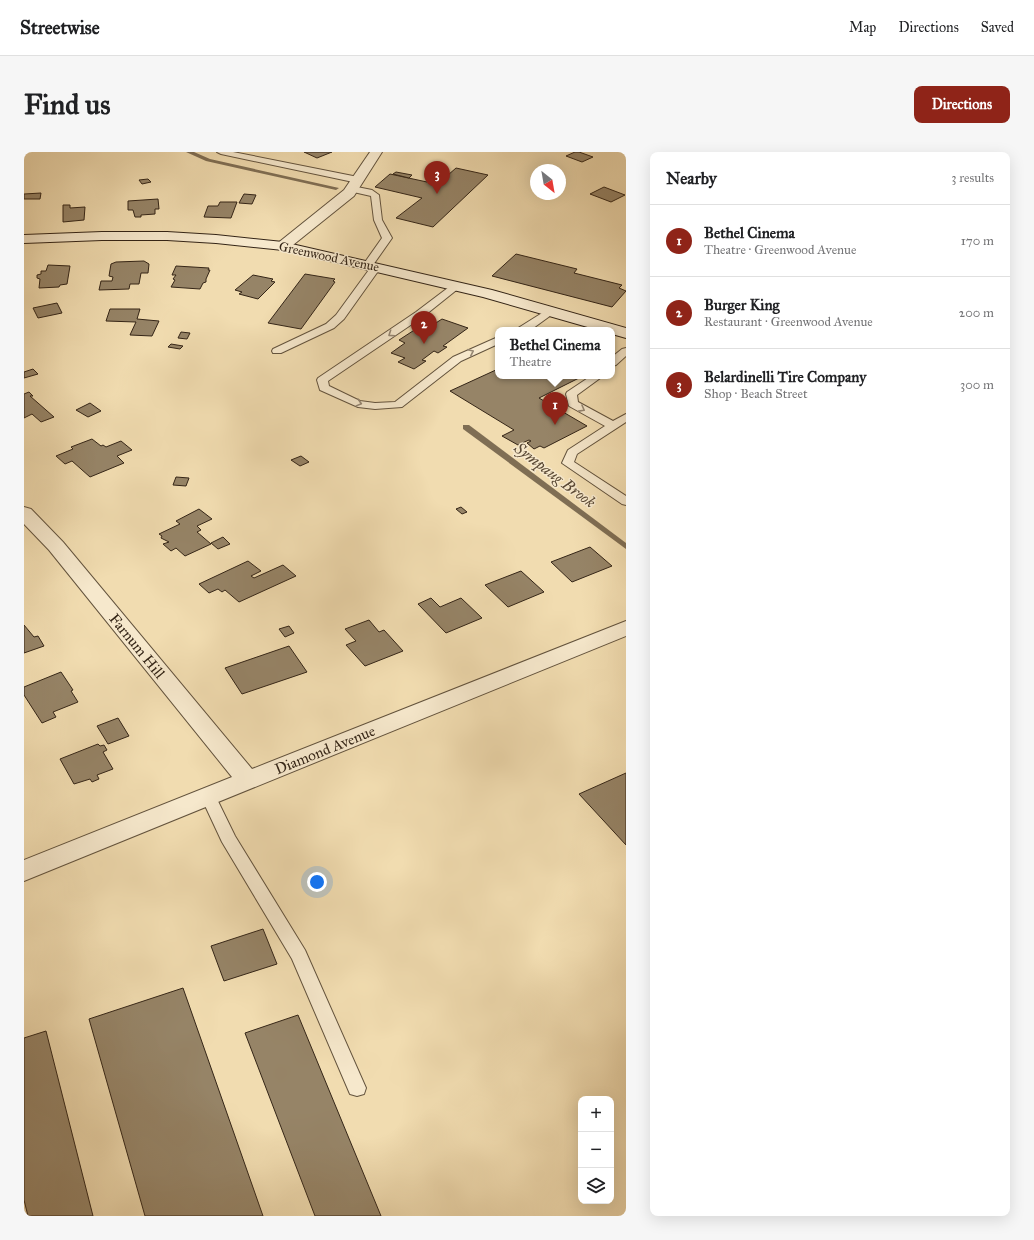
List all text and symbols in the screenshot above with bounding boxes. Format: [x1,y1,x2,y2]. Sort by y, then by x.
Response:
text: Streetwise [20,16,100,39]
text: Map [849,19,876,36]
text: Directions [898,19,959,36]
text: Saved [981,19,1014,36]
button: Directions [914,86,1010,123]
text: Find us [24,87,110,122]
pin: 3 [424,161,450,194]
north arrow [530,164,566,200]
text: Nearby [666,168,717,189]
text: 3 results [951,170,994,186]
text: Bethel Cinema [704,224,795,242]
text: 1 [676,233,682,249]
text: 170 m [961,233,994,249]
street label: Greenwood Avenue [277,239,381,276]
text: Theatre · Greenwood Avenue [704,242,856,258]
text: Burger King [704,296,780,314]
text: 2 [676,305,682,321]
text: 200 m [959,305,994,321]
pin: 2 [411,311,437,344]
text: Restaurant · Greenwood Avenue [704,314,873,330]
popup [495,327,615,379]
one-way arrow [388,329,395,337]
text: Bethel Cinema [510,336,600,354]
one-way arrow [467,349,475,357]
text: Theatre [510,354,551,370]
text: Belardinelli Tire Company [704,368,866,386]
text: 3 [676,377,682,393]
text: 300 m [960,377,994,393]
text: Shop · Beach Street [704,386,808,402]
pin: 1 [542,392,568,425]
one-way arrow [355,398,362,407]
one-way arrow [578,404,585,411]
water label: Sympaug Brook [509,438,599,513]
street label: Farnum Hill [105,610,169,683]
street label: Diamond Avenue [272,722,378,778]
your location [307,872,327,892]
map controls [578,1096,614,1204]
button: + [578,1096,614,1132]
button: − [578,1132,614,1168]
button: layers [578,1168,614,1204]

